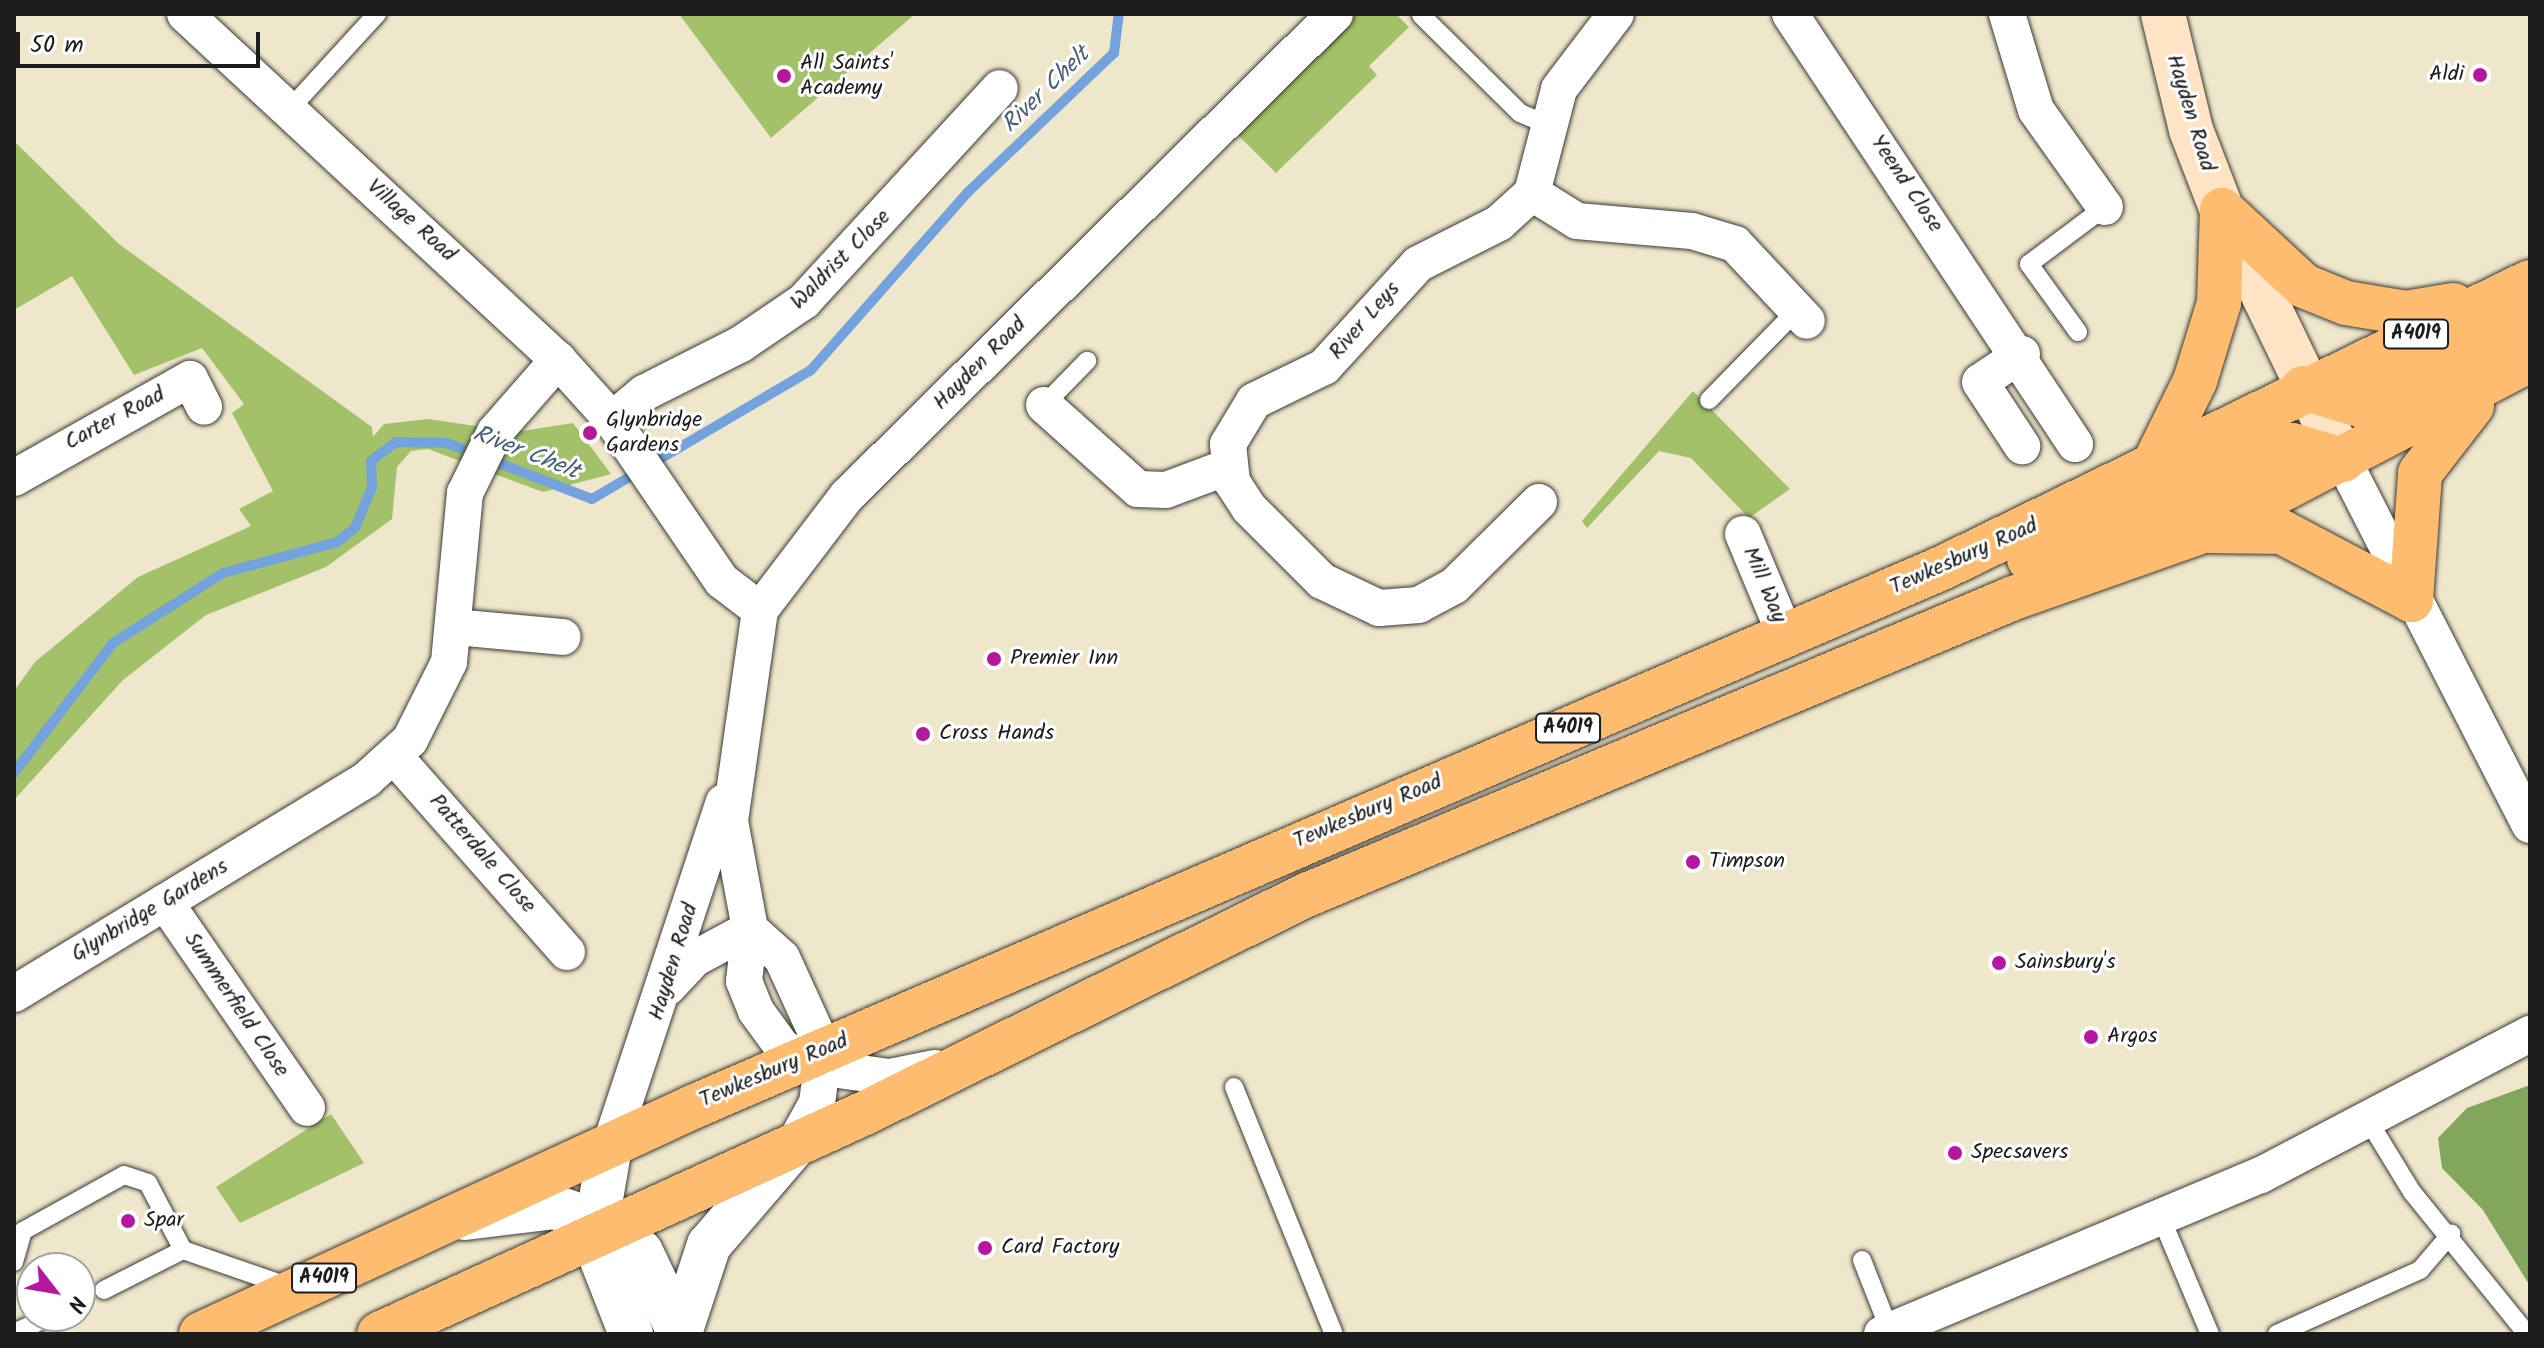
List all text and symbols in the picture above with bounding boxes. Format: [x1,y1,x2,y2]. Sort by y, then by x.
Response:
scale bar [20,16,264,66]
text: 50 m [30,26,84,65]
water label: River Chelt [996,41,1096,139]
place label: All Saints' Academy [800,50,893,102]
street label: Hayden Road [2160,51,2220,175]
place label: Aldi [2429,62,2464,88]
marker: Aldi [2471,66,2489,84]
marker: All Saints' Academy [775,67,793,85]
street label: Yeend Close [1864,130,1948,238]
street label: Village Road [361,174,461,268]
street label: Waldrist Close [785,204,897,316]
street label: River Leys [1324,277,1406,365]
street label: Hayden Road [928,312,1032,416]
road number: A4019 [2382,318,2450,350]
street label: Carter Road [61,382,169,456]
place label: Glynbridge Gardens [606,407,702,458]
water label: River Chelt [469,420,583,486]
marker: Glynbridge Gardens [581,424,599,442]
street label: Tewkesbury Road [1886,513,2042,601]
street label: Mill Way [1736,543,1792,627]
place label: Premier Inn [1010,646,1118,672]
marker: Premier Inn [985,650,1003,668]
road number: A4019 [1534,712,1602,744]
place label: Cross Hands [939,721,1054,747]
marker: Cross Hands [914,725,932,743]
street label: Tewkesbury Road [1290,769,1446,855]
street label: Patterdale Close [423,789,541,919]
place label: Timpson [1709,849,1785,875]
marker: Timpson [1684,853,1702,871]
street label: Glynbridge Gardens [67,854,233,968]
street label: Hayden Road [644,900,704,1024]
street label: Summerfield Close [178,928,294,1082]
place label: Sainsbury's [2015,950,2116,976]
marker: Sainsbury's [1990,954,2008,972]
place label: Argos [2107,1024,2157,1050]
street label: Tewkesbury Road [696,1028,852,1114]
marker: Argos [2082,1028,2100,1046]
place label: Specsavers [1971,1140,2068,1166]
marker: Specsavers [1946,1144,1964,1162]
place label: Spar [144,1208,184,1234]
marker: Spar [119,1212,137,1230]
place label: Card Factory [1001,1235,1119,1261]
marker: Card Factory [976,1239,994,1257]
north arrow [16,1252,96,1332]
road number: A4019 [290,1262,358,1294]
text: N [57,1289,94,1319]

